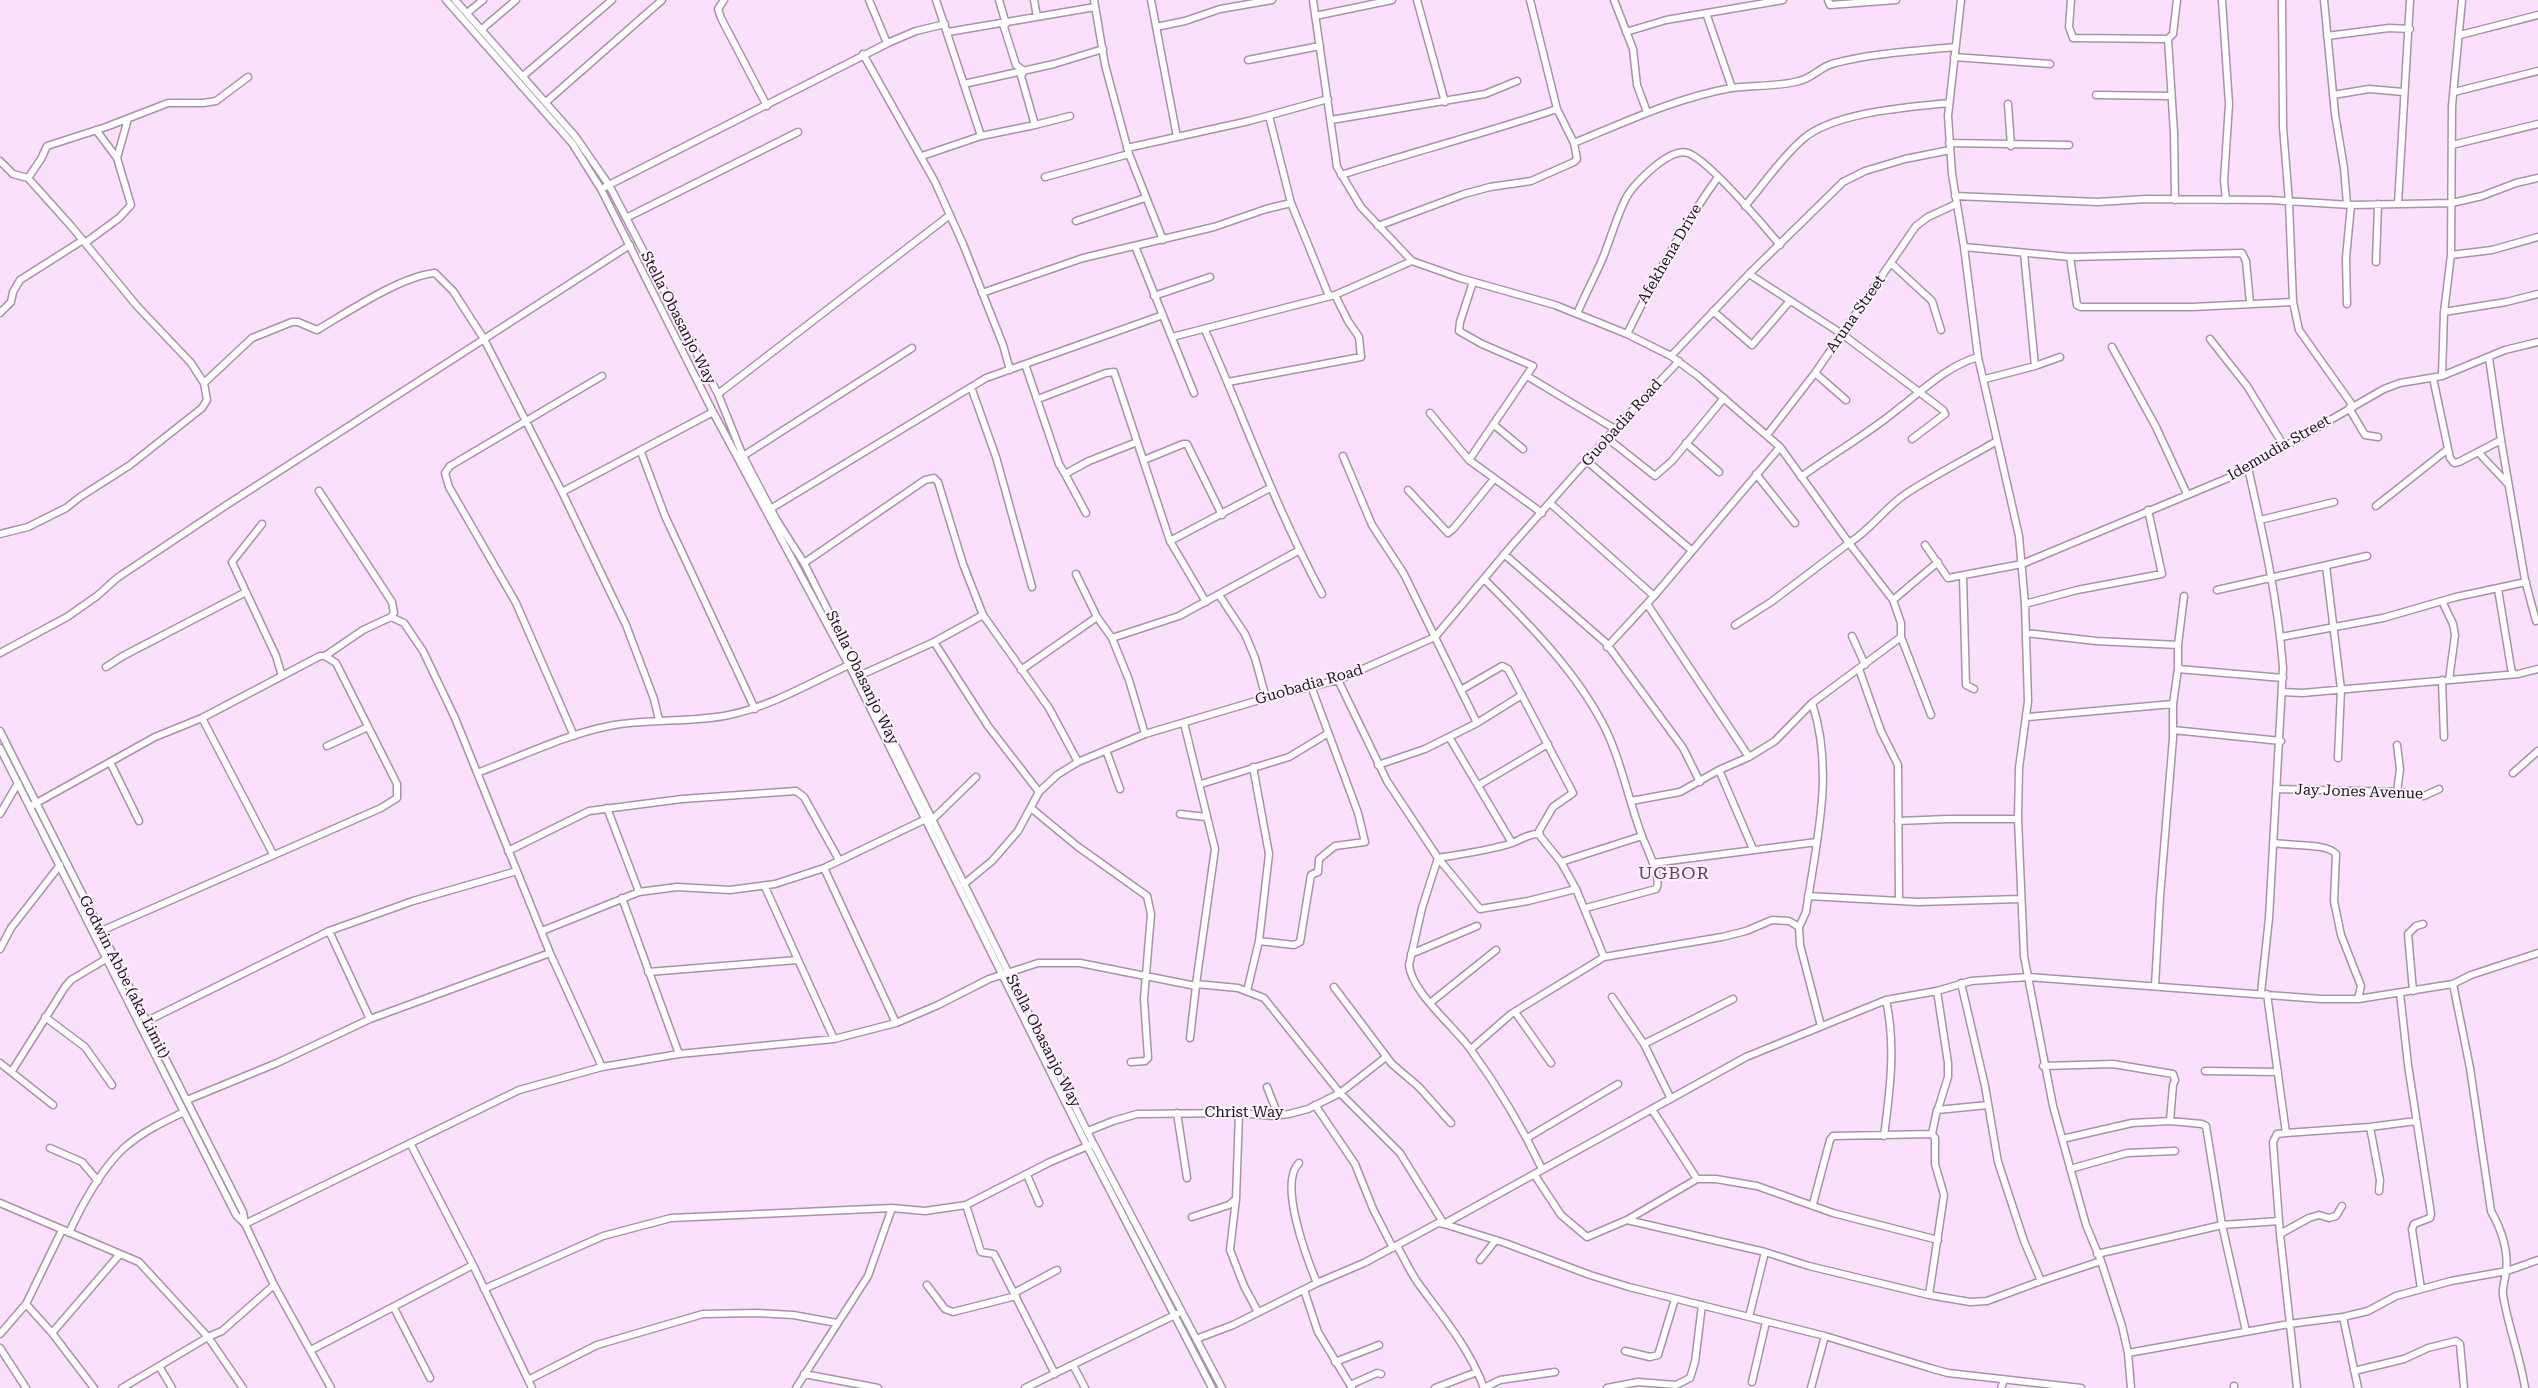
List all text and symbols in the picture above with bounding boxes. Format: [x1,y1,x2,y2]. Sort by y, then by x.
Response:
street label: Afekhena Drive [1634,201,1706,307]
street label: Stella Obasanjo Way [637,248,719,388]
street label: Aruna Street [1823,272,1889,356]
street label: Guobadia Road [1578,376,1666,470]
street label: Idemudia Street [2224,411,2334,485]
street label: Stella Obasanjo Way [822,608,902,748]
street label: Guobadia Road [1253,661,1365,709]
street label: Jay Jones Avenue [2294,781,2424,803]
district label: UGBOR [1637,863,1711,885]
street label: Godwin Abbe (aka Limit) [75,892,173,1062]
street label: Stella Obasanjo Way [1002,971,1084,1111]
street label: Christ Way [1204,1104,1284,1122]

